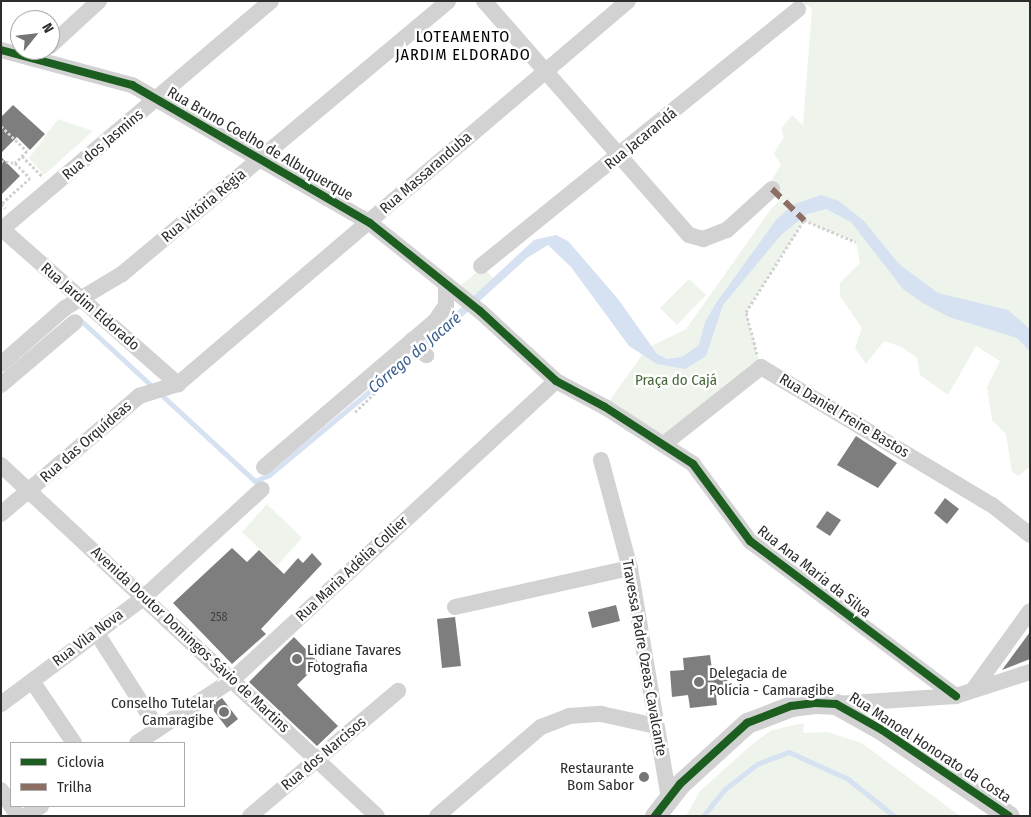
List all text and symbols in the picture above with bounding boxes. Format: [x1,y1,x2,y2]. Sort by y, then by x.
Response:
north arrow [10,10,60,60]
text: N [38,20,57,36]
district label: LOTEAMENTO JARDIM ELDORADO [393,27,533,65]
street label: Rua Bruno Coelho de Albuquerque [164,83,356,205]
street label: Rua Jacarandá [601,105,681,173]
street label: Rua dos Jasmins [59,106,147,184]
street label: Rua Massaranduba [376,128,476,218]
street label: Rua Vitória Régia [158,166,250,246]
street label: Rua Jardim Eldorado [37,259,143,355]
water label: Córrego do Jacaré [365,309,465,397]
street label: Rua Daniel Freire Bastos [776,370,912,462]
park label: Praça do Cajá [635,372,717,390]
street label: Rua das Orquídeas [37,397,135,487]
street label: Rua Maria Adélia Collier [292,513,412,625]
street label: Rua Ana Maria da Silva [754,522,874,622]
street label: Avenida Doutor Domingos Sávio de Martins [87,543,293,737]
street label: Travessa Padre Ozeas Cavalcante [618,558,670,758]
street label: Rua Vila Nova [49,606,127,670]
house number: 258 [211,611,227,625]
place label: Lidiane Tavares Fotografia [307,641,401,676]
marker: Lidiane Tavares Fotografia [291,653,303,665]
place label: Delegacia de Polícia - Camaragibe [709,664,834,699]
marker: Delegacia de Polícia - Camaragibe [693,676,705,688]
street label: Rua Manoel Honorato da Costa [846,689,1014,807]
place label: Conselho Tutelar Camaragibe [111,694,214,729]
marker: Conselho Tutelar Camaragibe [218,706,230,718]
street label: Rua dos Narcisos [278,713,370,795]
legend [10,742,185,807]
text: Ciclovia [57,753,104,771]
place label: Restaurante Bom Sabor [560,759,634,794]
marker: Restaurante Bom Sabor [638,771,650,783]
text: Trilha [57,778,92,796]

